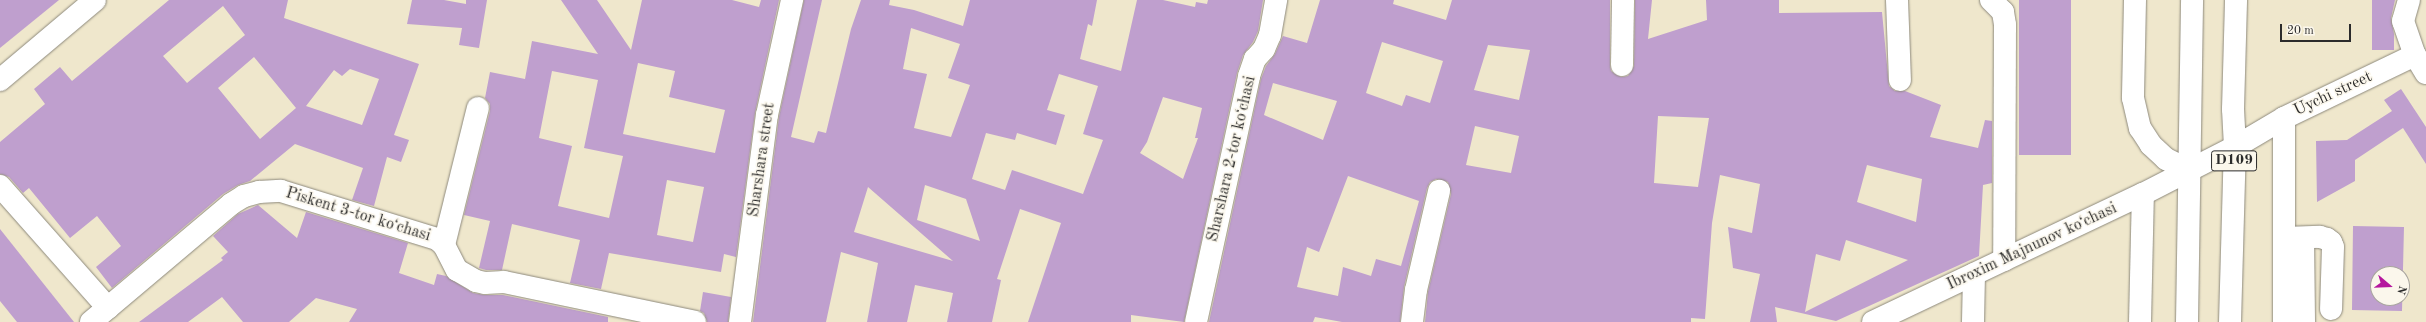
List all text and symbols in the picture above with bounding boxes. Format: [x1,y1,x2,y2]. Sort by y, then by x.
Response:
scale bar [2282,16,2353,42]
text: 20 m [2287,25,2314,37]
street label: Uychi street [2291,68,2375,120]
street label: Sharshara 2-tor koʻchasi [1204,74,1260,244]
street label: Sharshara street [744,102,780,218]
road number: D109 [2211,148,2257,174]
street label: Piskent 3-tor koʻchasi [283,184,433,246]
street label: Ibroxim Majnunov koʻchasi [1944,199,2120,295]
north arrow [2370,266,2410,306]
text: N [2394,284,2407,296]

